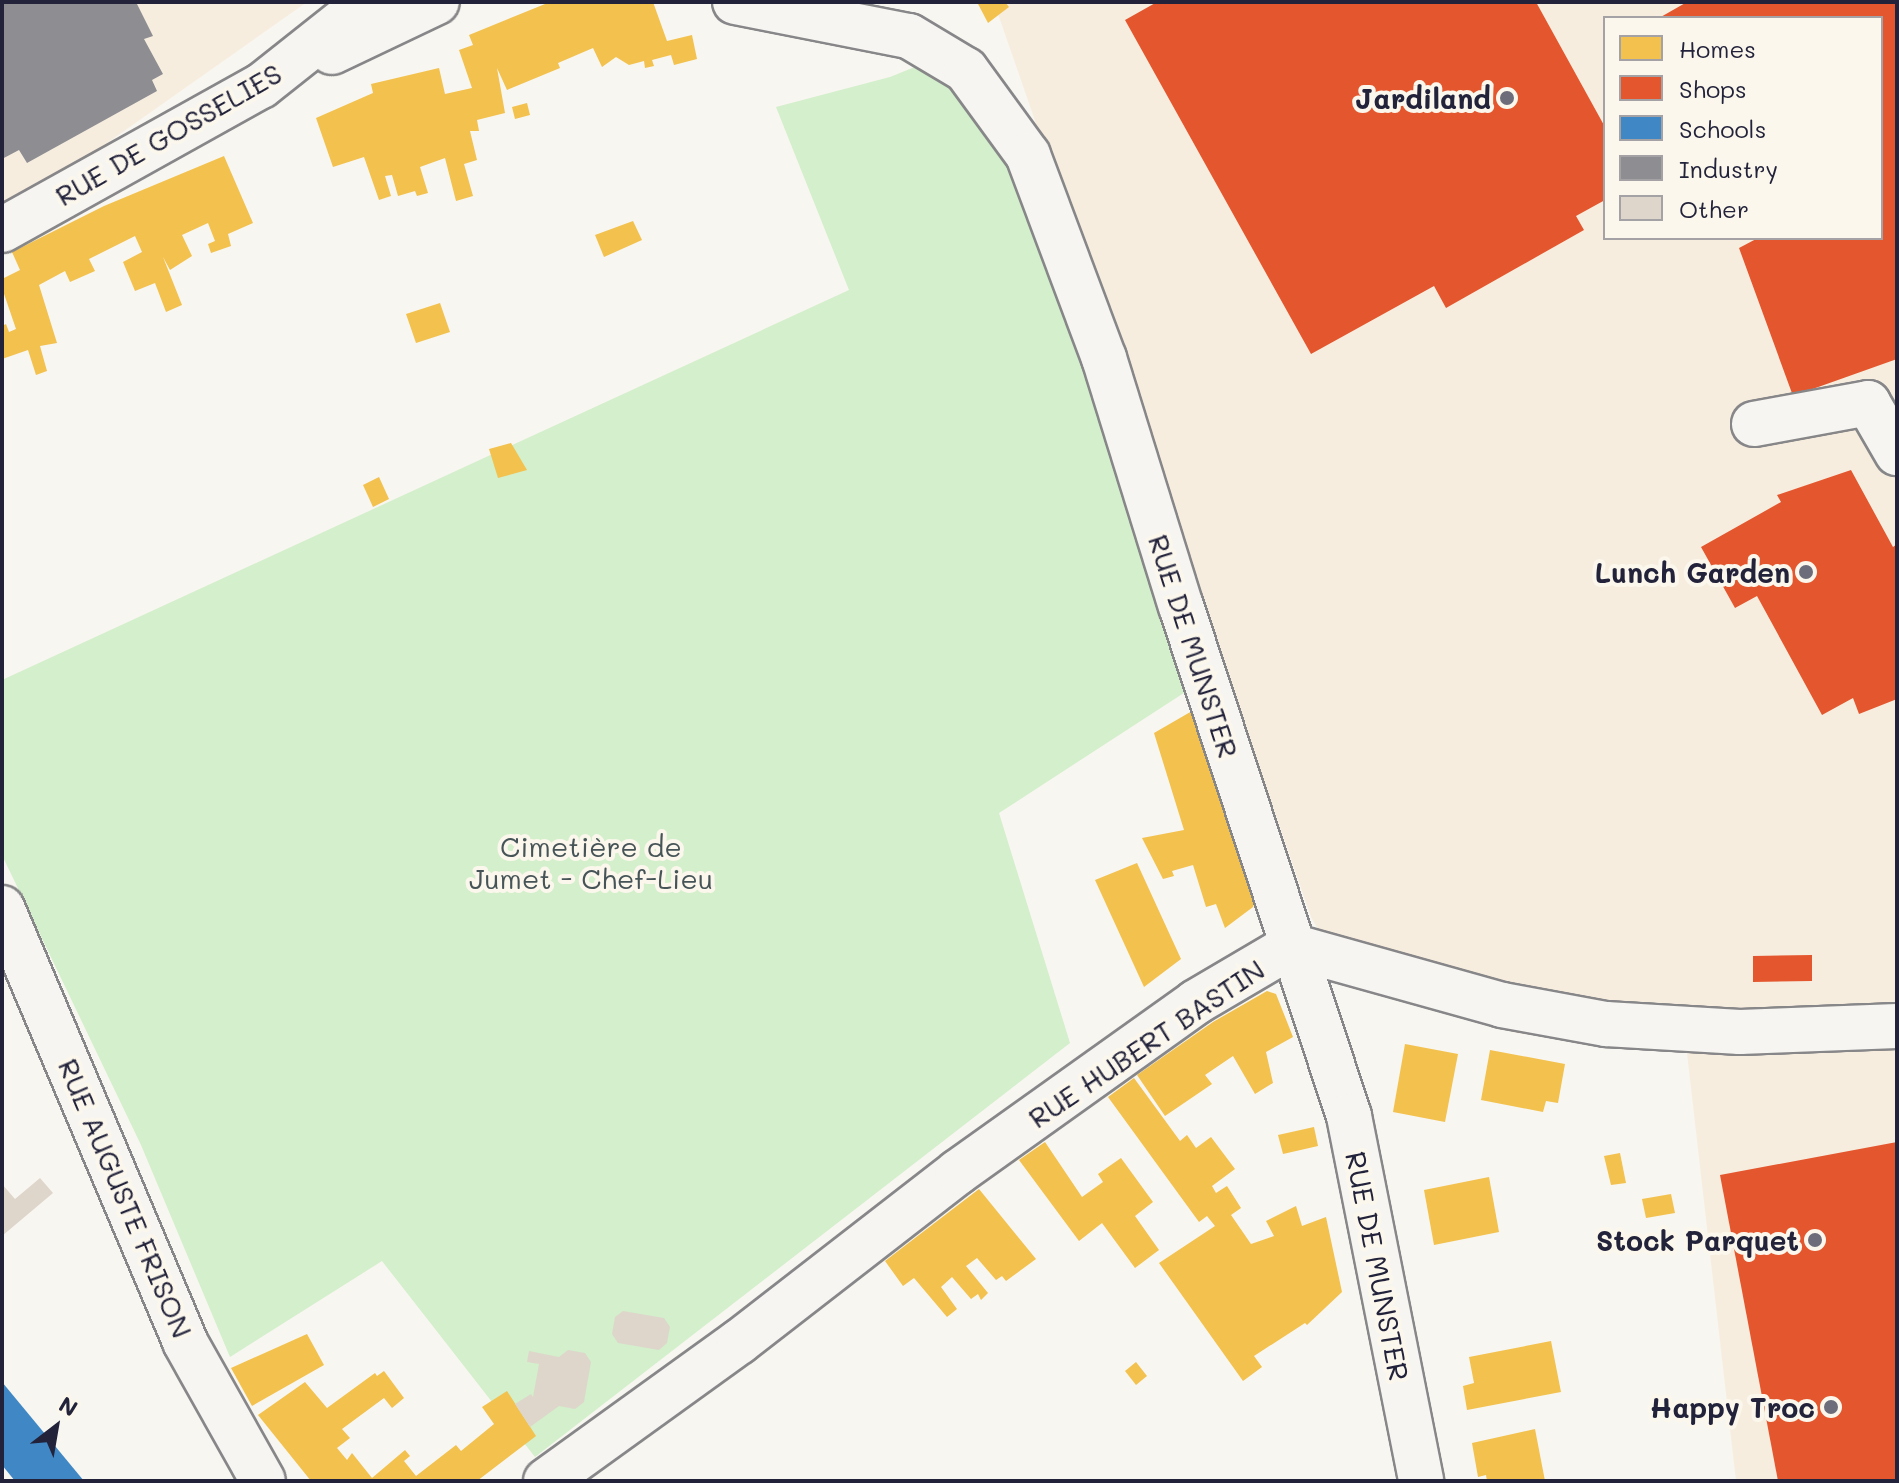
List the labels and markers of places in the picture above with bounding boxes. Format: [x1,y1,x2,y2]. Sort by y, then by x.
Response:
place label: Jardiland [1355,81,1491,115]
marker: Jardiland [1498,89,1516,107]
place label: Lunch Garden [1595,555,1790,589]
marker: Lunch Garden [1797,563,1815,581]
place label: Stock Parquet [1596,1223,1799,1257]
marker: Stock Parquet [1806,1231,1824,1249]
place label: Happy Troc [1650,1390,1815,1424]
marker: Happy Troc [1822,1398,1840,1416]

